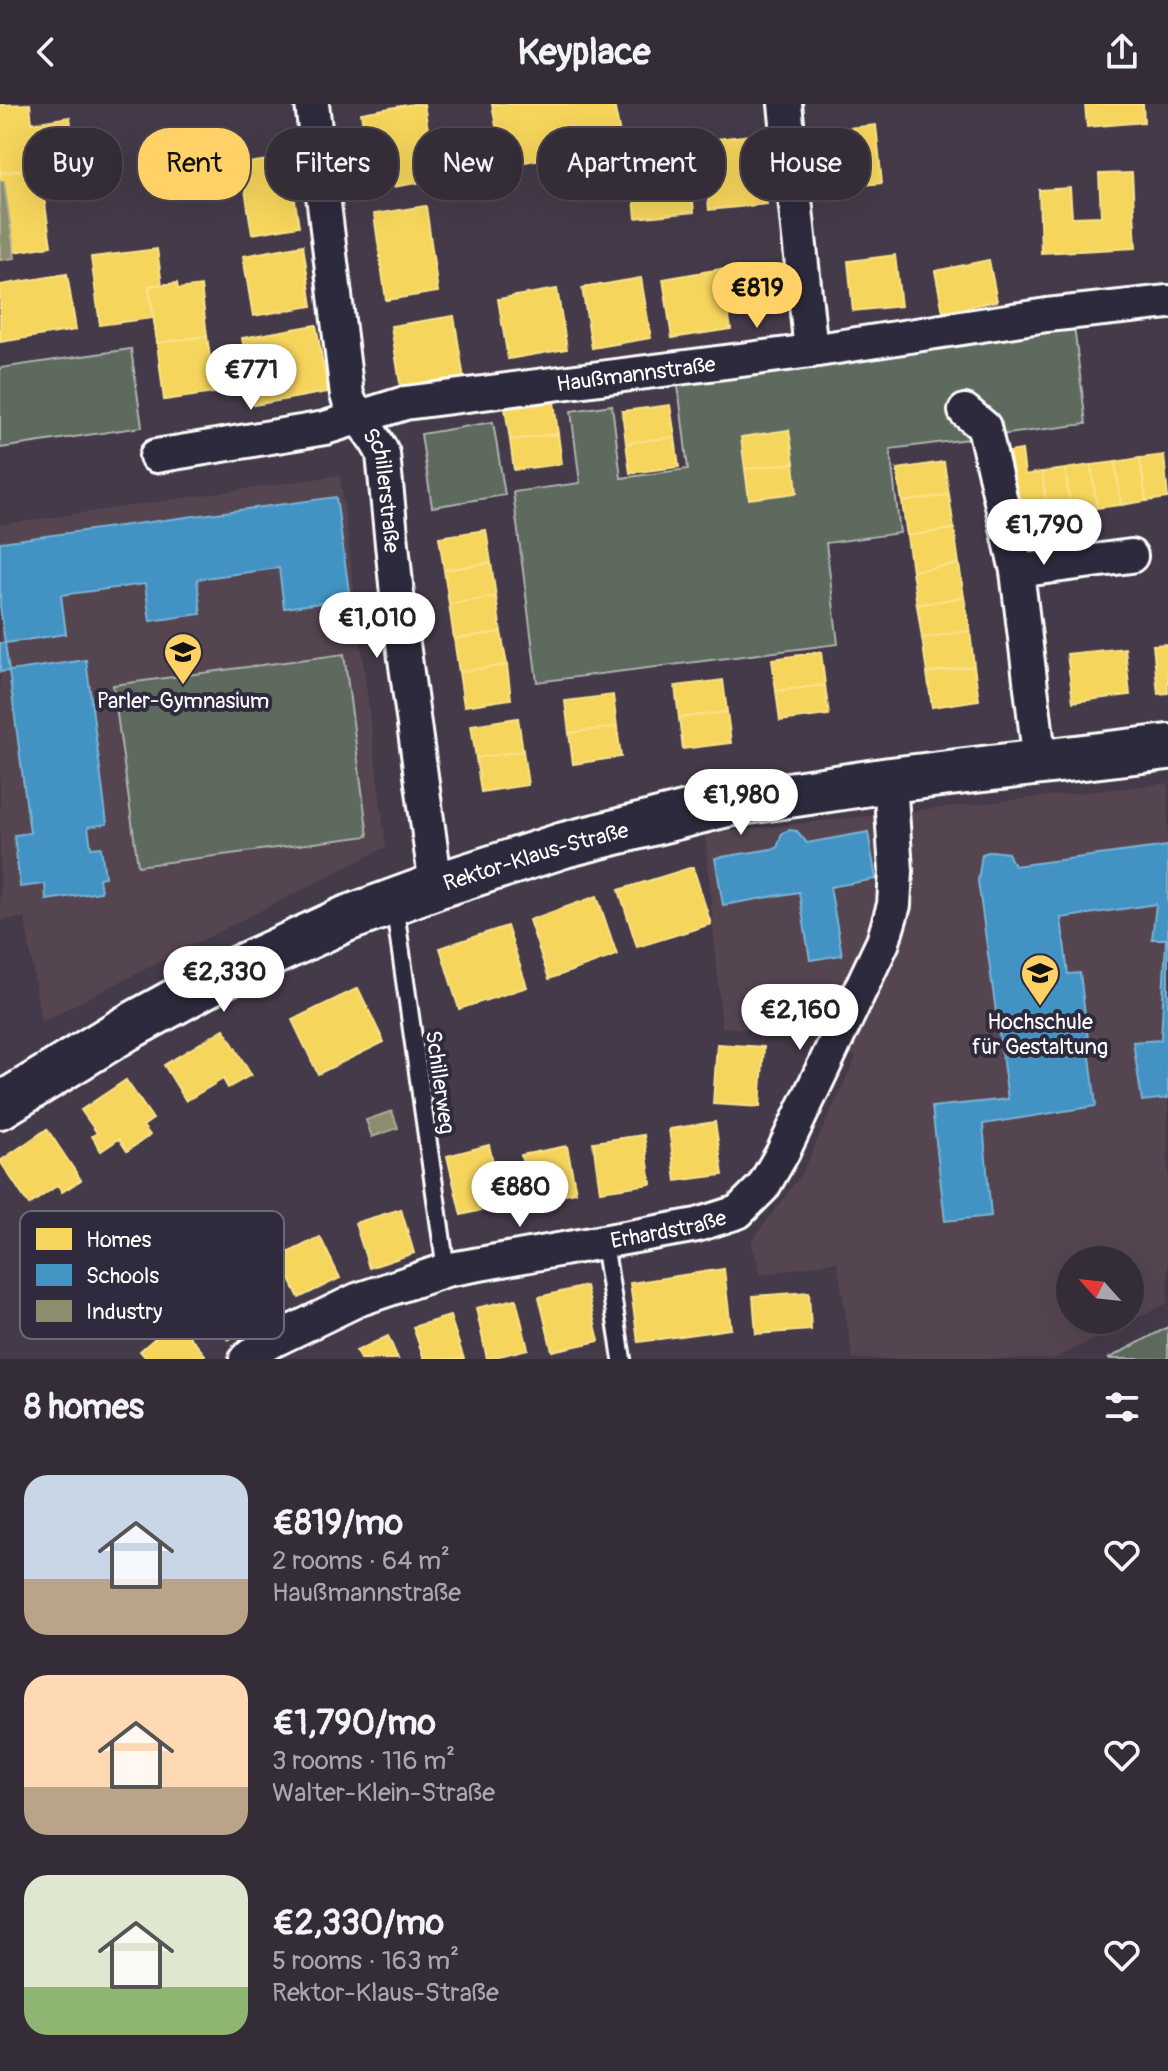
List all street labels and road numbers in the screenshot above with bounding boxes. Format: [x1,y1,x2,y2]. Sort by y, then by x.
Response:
street label: Haußmannstraße [555,350,717,398]
street label: Schillerstraße [356,422,406,554]
street label: Rektor-Klaus-Straße [440,816,632,898]
street label: Schillerweg [419,1029,461,1136]
street label: Erhardstraße [608,1204,730,1255]

